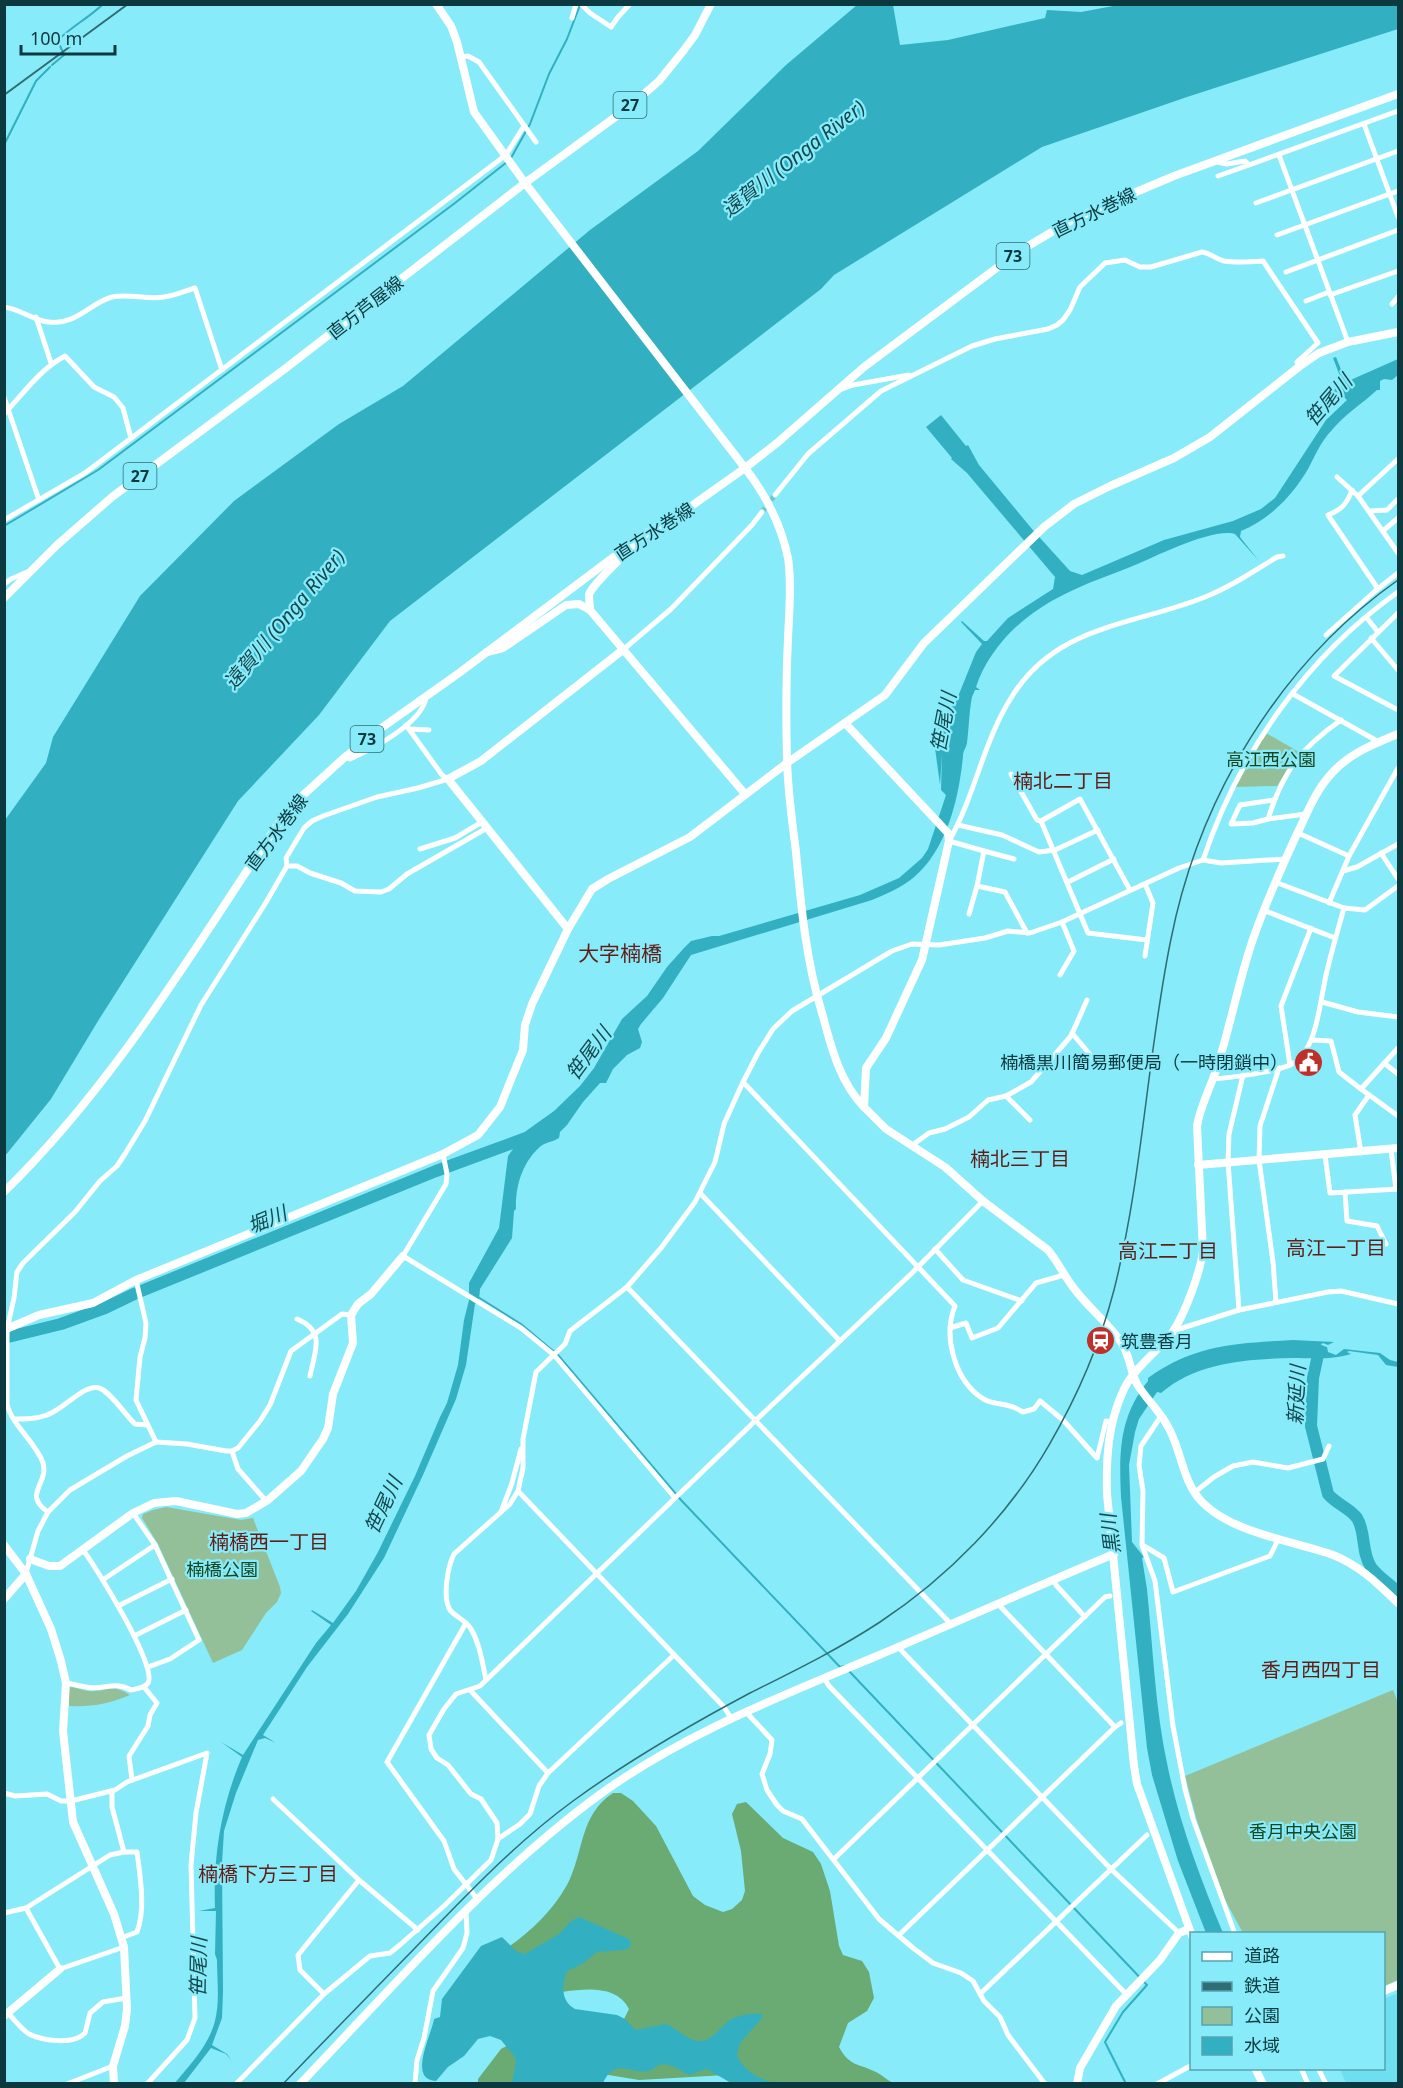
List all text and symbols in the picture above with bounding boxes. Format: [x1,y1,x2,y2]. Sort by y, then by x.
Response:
scale bar [21,18,116,56]
text: 100 m [30,26,82,50]
road number: 27 [614,92,646,118]
water label: 遠賀川 (Onga River) [716,94,870,222]
street label: 直方水巻線 [1048,181,1140,243]
road number: 73 [996,243,1030,269]
street label: 直方芦屋線 [322,270,408,344]
water label: 笹尾川 [1298,367,1359,431]
road number: 27 [124,463,156,489]
street label: 直方水巻線 [610,496,698,566]
water label: 遠賀川 (Onga River) [217,543,351,695]
water label: 笹尾川 [924,688,962,754]
road number: 73 [350,726,384,752]
park label: 高江西公園 [1226,747,1316,771]
district label: 楠北二丁目 [1013,767,1113,794]
street label: 直方水巻線 [239,789,313,875]
district label: 大字楠橋 [578,939,662,967]
water label: 笹尾川 [559,1019,618,1085]
public building icon: 楠橋黒川簡易郵便局（一時閉鎖中） [1293,1046,1325,1078]
place label: 楠橋黒川簡易郵便局（一時閉鎖中） [1000,1050,1288,1074]
district label: 楠北三丁目 [970,1145,1070,1172]
water label: 堀川 [243,1198,292,1239]
district label: 高江一丁目 [1286,1234,1386,1261]
district label: 高江二丁目 [1118,1237,1218,1264]
station icon: 筑豊香月 [1084,1325,1116,1357]
place label: 筑豊香月 [1121,1329,1193,1353]
water label: 新延川 [1281,1362,1311,1426]
water label: 笹尾川 [358,1470,409,1538]
water label: 黒川 [1094,1511,1126,1555]
district label: 楠橋西一丁目 [209,1528,329,1555]
park label: 楠橋公園 [186,1557,258,1581]
district label: 香月西四丁目 [1261,1656,1381,1683]
park label: 香月中央公園 [1249,1819,1357,1843]
district label: 楠橋下方三丁目 [198,1860,338,1887]
legend [1190,1932,1385,2070]
water label: 笹尾川 [184,1935,212,1997]
text: 道路 [1244,1943,1280,1967]
text: 鉄道 [1244,1973,1280,1997]
text: 公園 [1244,2003,1280,2027]
text: 水域 [1244,2033,1280,2057]

